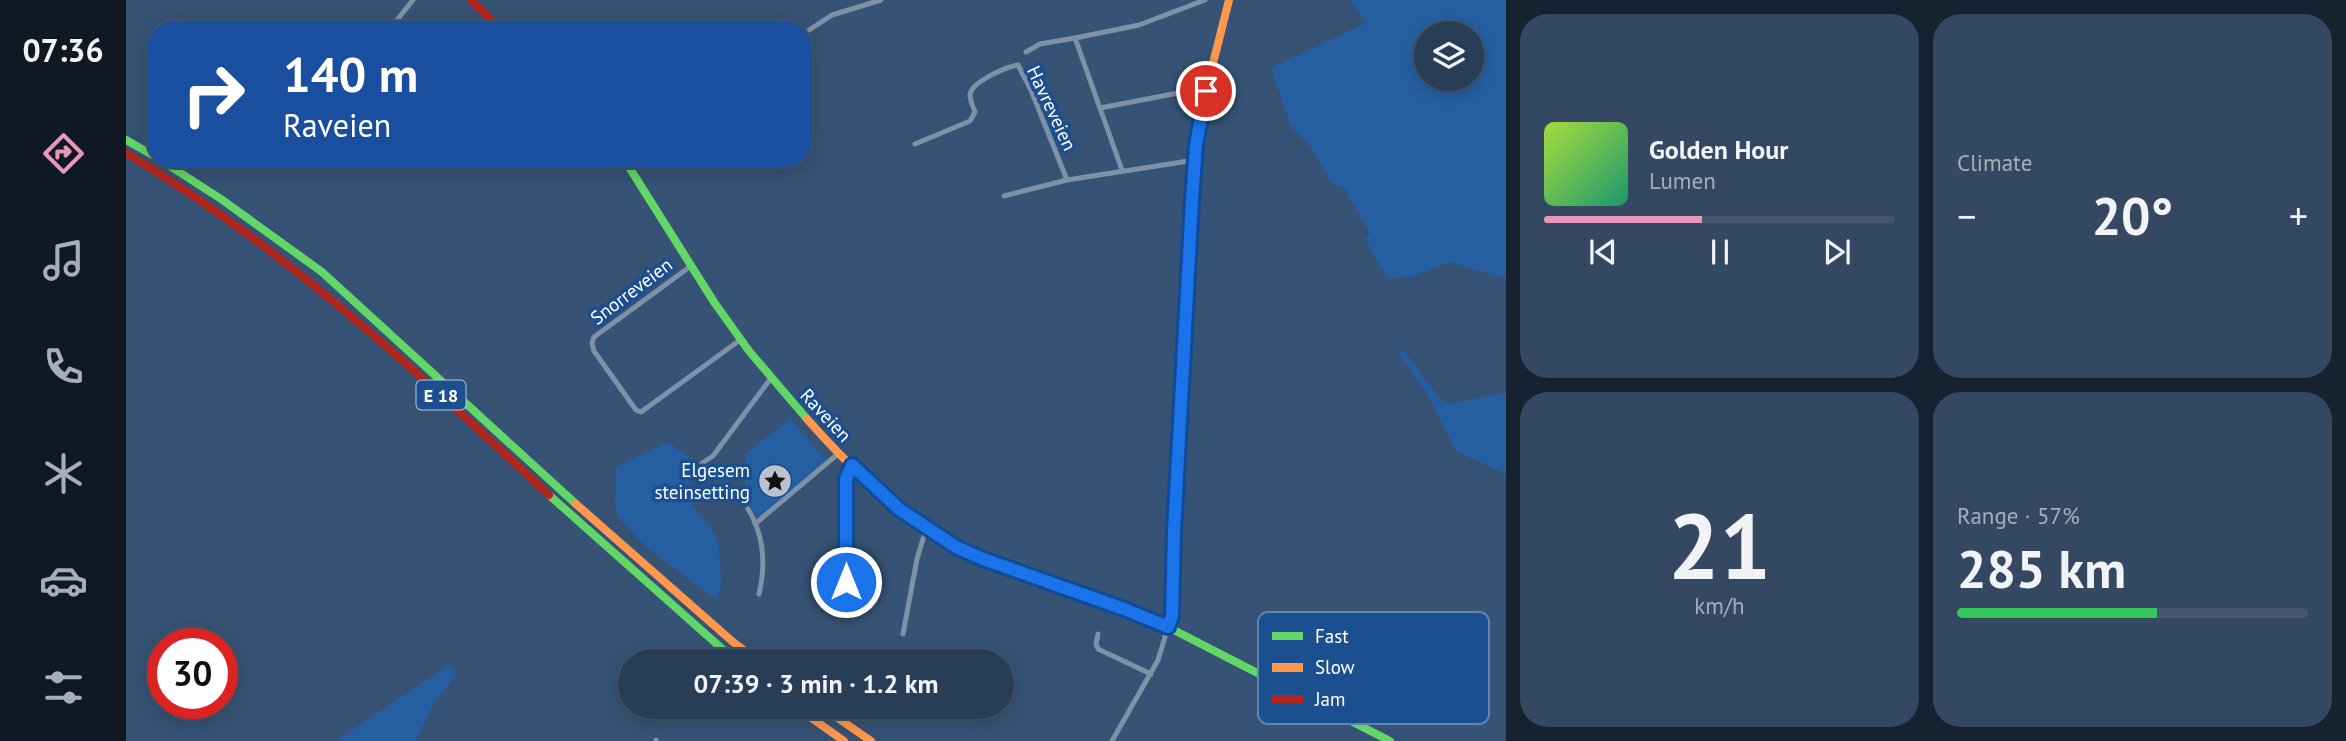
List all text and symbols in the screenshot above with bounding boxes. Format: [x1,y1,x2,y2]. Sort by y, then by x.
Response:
map controls [1414,21,1484,91]
button: layers [1414,21,1484,91]
text: 07:36 [22,29,104,71]
text: 140 m [283,42,418,106]
icon: right [168,49,259,140]
pin [1176,61,1236,121]
street label: Havreveien [1022,62,1082,154]
icon: arrive [1187,72,1225,110]
text: Raveien [283,104,391,146]
icon: directions [39,129,88,178]
text: Golden Hour [1649,133,1788,166]
text: Climate [1957,148,2032,177]
text: Lumen [1649,166,1716,195]
text: 20° [2092,182,2173,249]
text: − [1957,191,1976,240]
text: + [2289,191,2308,240]
icon: previous [1584,233,1622,271]
icon: pause [1701,233,1739,271]
icon: next [1818,233,1856,271]
icon: music [39,236,88,285]
street label: Snorreveien [585,252,677,330]
icon: phone [39,342,88,391]
road number: E 18 [416,380,466,410]
street label: Raveien [795,383,857,447]
icon: climate [39,449,88,498]
place label: Elgesem steinsetting [654,458,750,504]
place icon: Elgesem steinsetting [756,462,794,500]
text: 21 [1668,486,1771,604]
text: Range · 57% [1957,501,2080,530]
text: 285 km [1957,535,2126,602]
position arrow [809,545,883,619]
icon: car [39,556,88,605]
text: km/h [1694,591,1745,620]
legend [1258,612,1489,724]
text: Fast [1315,624,1349,648]
speed limit sign: 30 [147,628,238,719]
text: Slow [1315,655,1355,679]
icon: filters [39,663,88,712]
text: 07:39 · 3 min · 1.2 km [694,667,939,700]
text: Jam [1314,687,1345,711]

